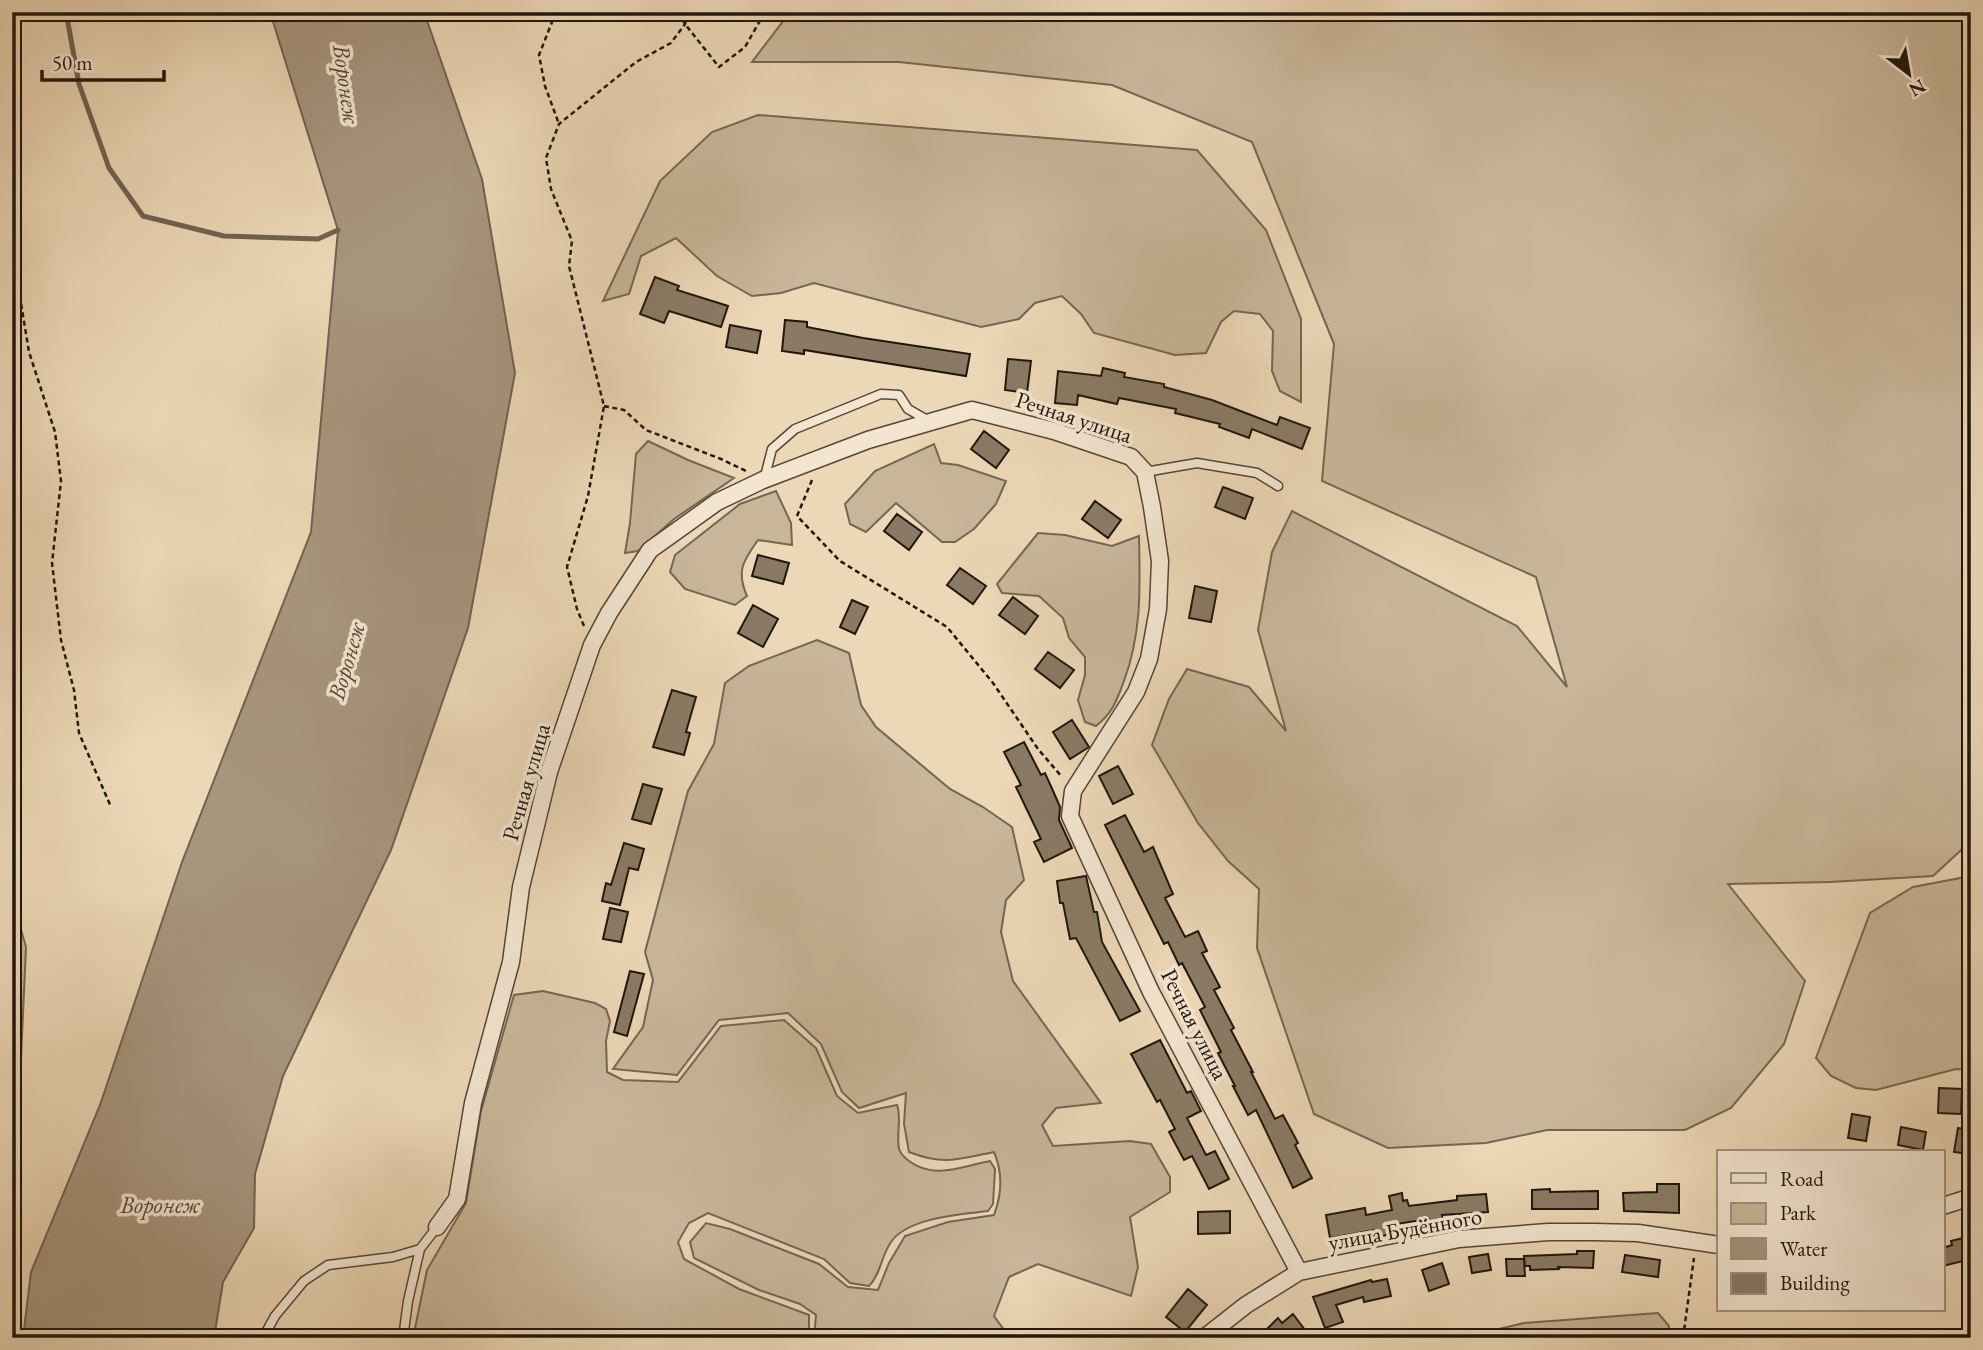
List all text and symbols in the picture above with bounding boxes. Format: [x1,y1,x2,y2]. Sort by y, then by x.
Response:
scale bar [42,38,164,82]
north arrow [1874,38,1944,108]
water label: Воронеж [326,41,368,126]
text: 50 m [52,49,93,76]
text: N [1904,73,1931,103]
street label: Речная улица [1012,384,1137,450]
water label: Воронеж [320,618,372,704]
street label: Речная улица [495,719,557,844]
street label: Речная улица [1154,963,1236,1085]
legend [1717,1150,1944,1312]
text: Road [1780,1165,1824,1192]
water label: Воронеж [119,1189,200,1220]
text: Park [1780,1199,1817,1226]
street label: улица Будённого [1326,1201,1484,1257]
text: Water [1780,1235,1827,1262]
text: Building [1780,1269,1850,1296]

